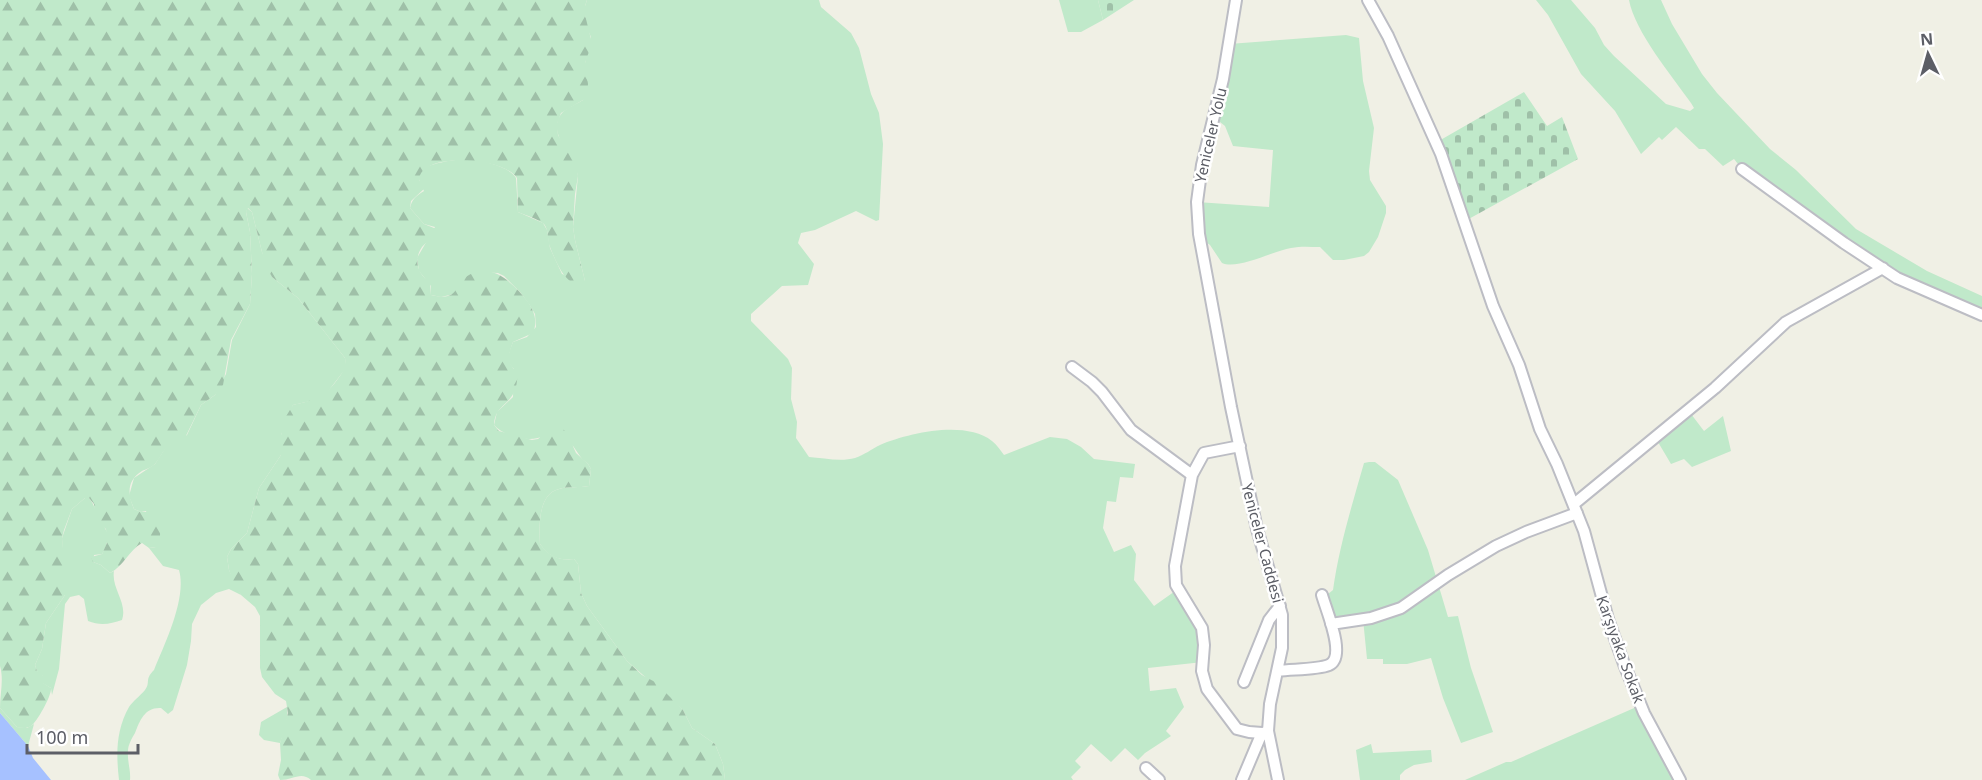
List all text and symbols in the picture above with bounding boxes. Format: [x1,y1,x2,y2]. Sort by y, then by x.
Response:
north arrow [1898,24,1958,84]
text: N [1919,28,1934,51]
street label: Yeniceler Yolu [1189,85,1231,185]
street label: Yeniceler Caddesi [1237,481,1289,605]
street label: Karşıyaka Sokak [1592,592,1650,706]
scale bar [27,717,138,755]
text: 100 m [36,725,88,749]

